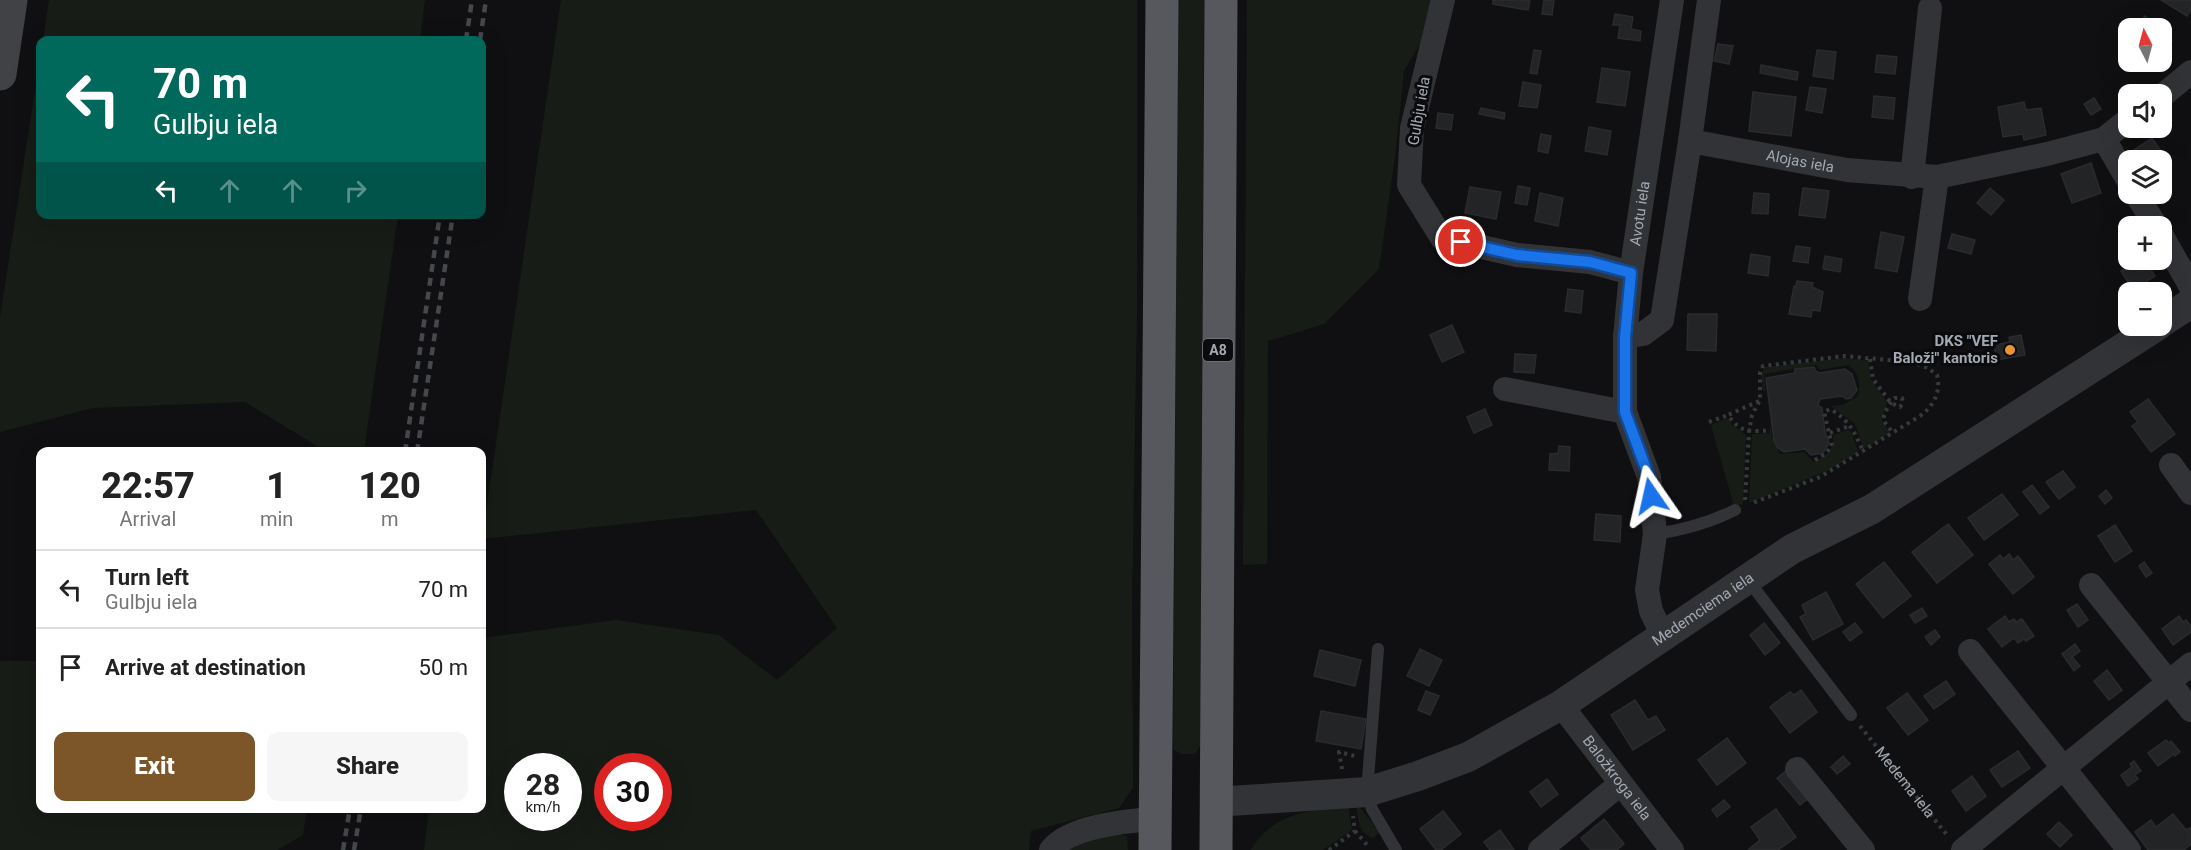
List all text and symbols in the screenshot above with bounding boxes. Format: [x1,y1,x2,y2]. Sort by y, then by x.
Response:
north arrow [2118,18,2172,72]
map controls [2118,18,2172,336]
text: 70 m [153,59,248,108]
icon: left [54,60,132,138]
street label: Gulbju iela [1404,75,1434,147]
button: sound [2118,84,2172,138]
text: Gulbju iela [153,109,278,141]
street label: Alojas iela [1765,146,1836,176]
button: layers [2118,150,2172,204]
icon: left [150,174,183,207]
icon: ahead [213,174,246,207]
icon: ahead [276,174,309,207]
icon: right [339,174,372,207]
street label: Avotu iela [1626,180,1654,247]
pin [1435,216,1486,267]
button: + [2118,216,2172,270]
icon: arrive [1444,225,1477,258]
button: − [2118,282,2172,336]
place label: DKS "VEF Baloži" kantoris [1893,332,1998,367]
road number: A8 [1203,339,1233,361]
marker: DKS "VEF Baloži" kantoris [2003,343,2017,357]
position arrow [1619,464,1683,528]
text: 22:57 [101,465,195,507]
text: 1 [266,465,287,507]
text: 120 [359,465,421,507]
text: Arrival [120,507,176,531]
text: min [260,507,293,531]
text: m [381,507,398,531]
text: Turn left [105,565,189,590]
street label: Medemciema iela [1649,569,1757,650]
icon: left [54,573,87,606]
text: 70 m [419,577,468,602]
text: Gulbju iela [105,590,198,614]
icon: arrive [54,651,87,684]
text: Arrive at destination [105,655,306,680]
text: 50 m [419,655,468,680]
button: Exit [54,732,255,801]
button: Share [267,732,468,801]
street label: Baložkroga iela [1579,732,1655,824]
street label: Medema iela [1871,743,1939,822]
speed limit sign: 30 [594,753,672,831]
text: 28 [526,767,560,802]
text: km/h [525,798,561,816]

